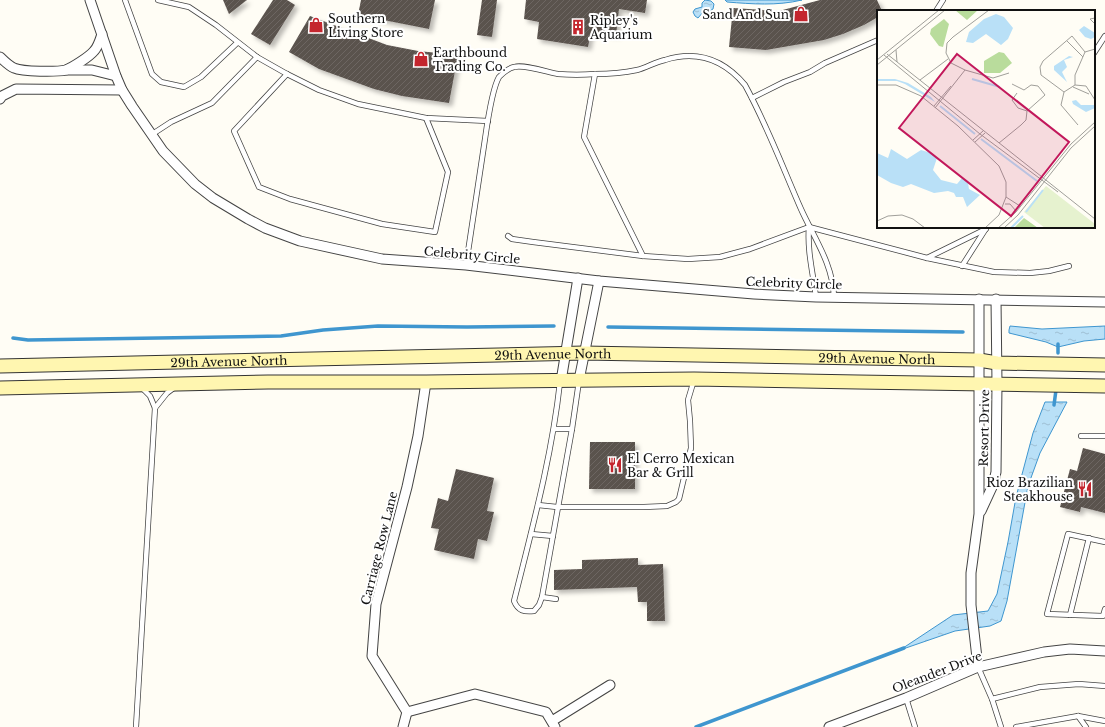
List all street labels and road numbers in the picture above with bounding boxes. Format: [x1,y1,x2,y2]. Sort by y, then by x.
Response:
street label: Celebrity Circle [423,243,521,267]
street label: Celebrity Circle [745,274,843,292]
street label: 29th Avenue North [494,345,611,362]
street label: 29th Avenue North [818,350,935,367]
street label: 29th Avenue North [170,352,288,370]
street label: Resort Drive [976,389,992,467]
street label: Carriage Row Lane [358,489,400,606]
street label: Oleander Drive [890,648,984,696]

